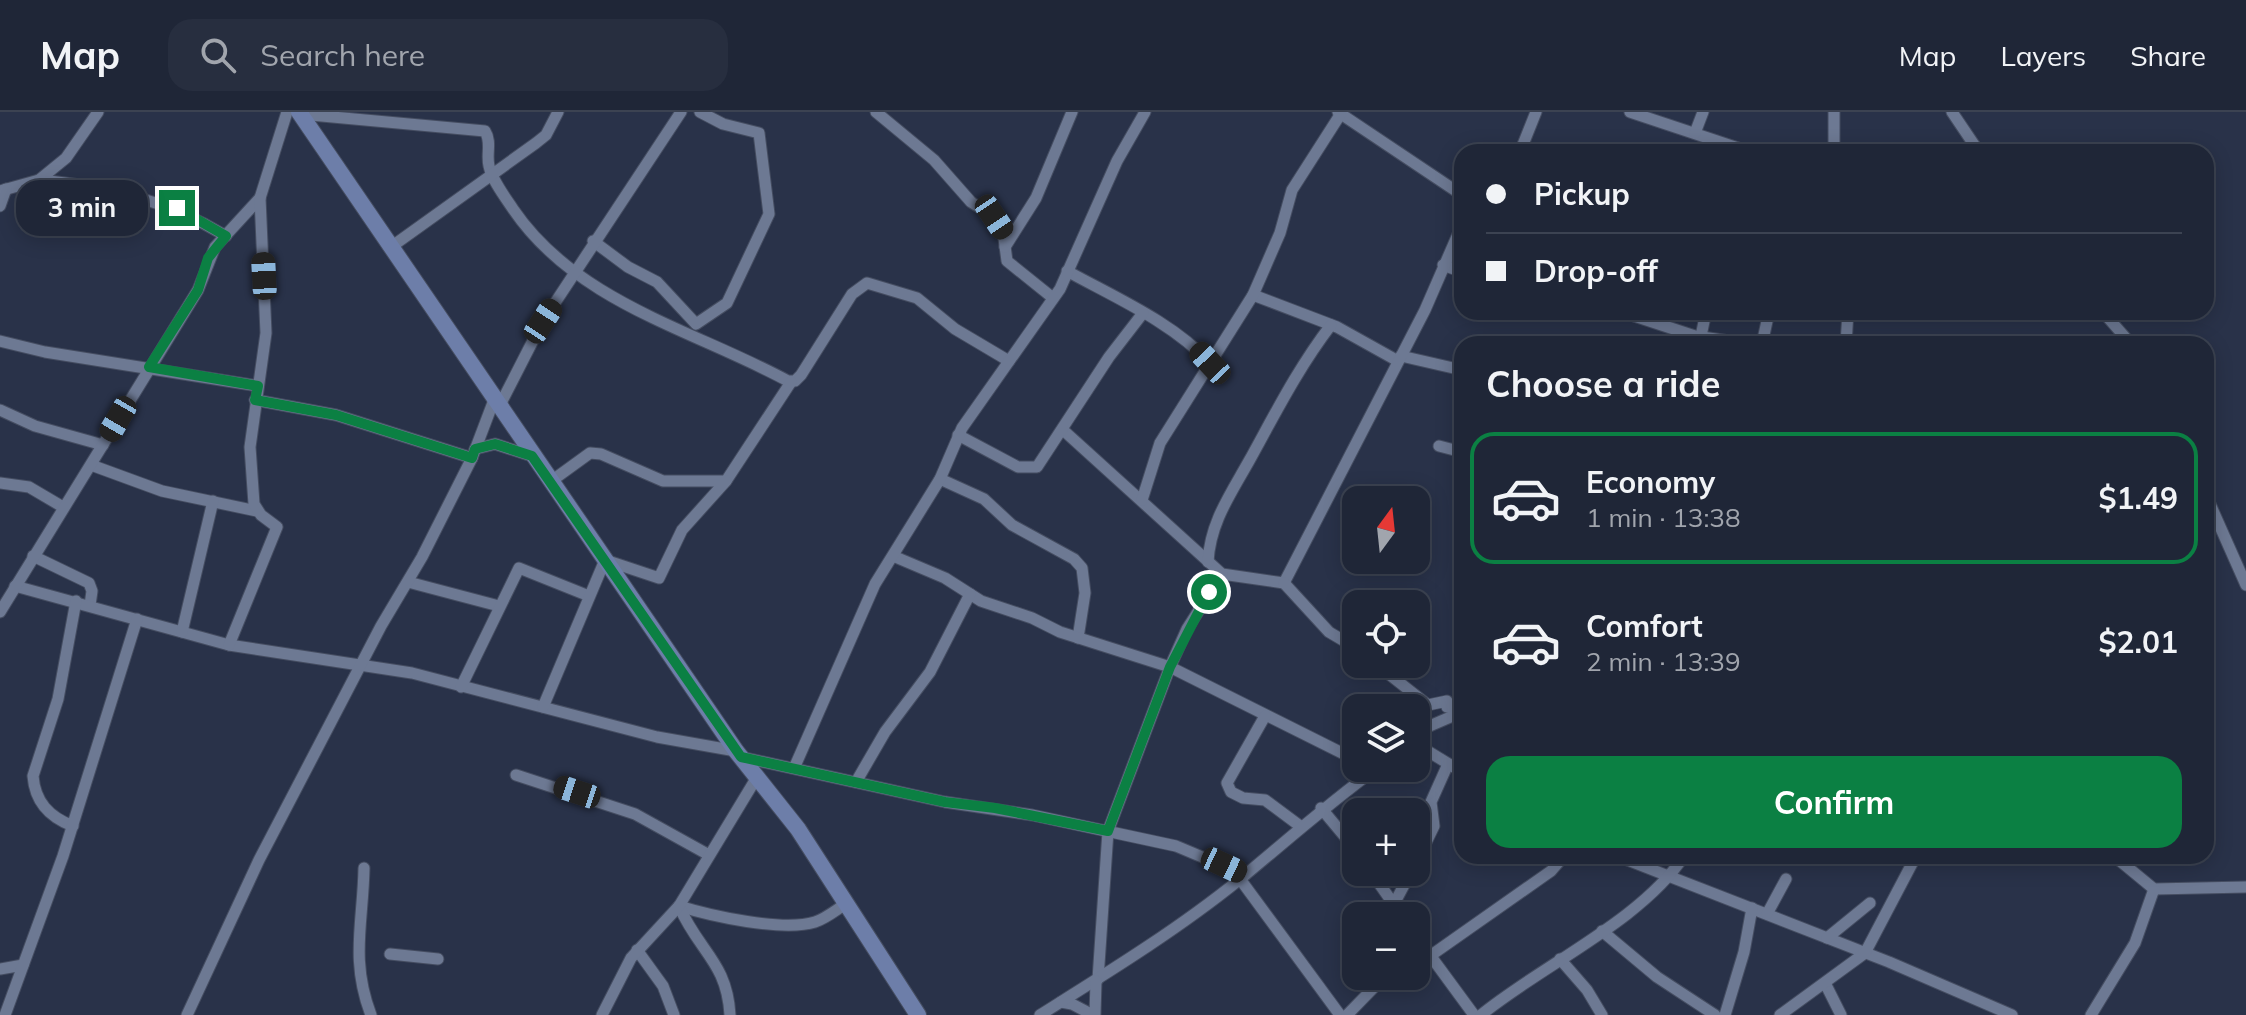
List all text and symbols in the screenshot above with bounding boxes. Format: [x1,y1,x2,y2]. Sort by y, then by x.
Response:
search box [168,19,728,91]
text: Map [40,31,120,79]
icon: search [196,33,240,77]
text: Search here [260,36,425,74]
text: Map [1899,38,1956,73]
text: Layers [2000,38,2086,73]
text: Share [2130,38,2206,73]
text: Pickup [1534,175,1630,213]
callout: 3 min [17,180,149,236]
route end [159,190,195,226]
car [971,190,1017,244]
text: 3 min [48,191,116,224]
car [251,251,277,301]
text: Drop-off [1534,252,1658,290]
car [520,294,566,348]
car [1185,337,1235,389]
text: Choose a ride [1486,361,1720,406]
car [96,392,140,446]
icon: car [1490,462,1562,534]
text: Economy [1586,463,1715,501]
text: $1.49 [2099,479,2178,517]
north arrow [1342,486,1430,574]
map controls [1342,486,1430,990]
text: 1 min · 13:38 [1586,501,1741,534]
route start [1191,574,1227,610]
button: locate [1342,590,1430,678]
icon: car [1490,606,1562,678]
text: Comfort [1586,607,1703,645]
text: $2.01 [2099,623,2178,661]
text: 2 min · 13:39 [1586,645,1741,678]
button: layers [1342,694,1430,782]
button: Confirm [1486,756,2182,848]
car [550,773,604,811]
button: + [1342,798,1430,886]
car [1197,844,1251,886]
button: − [1342,902,1430,990]

